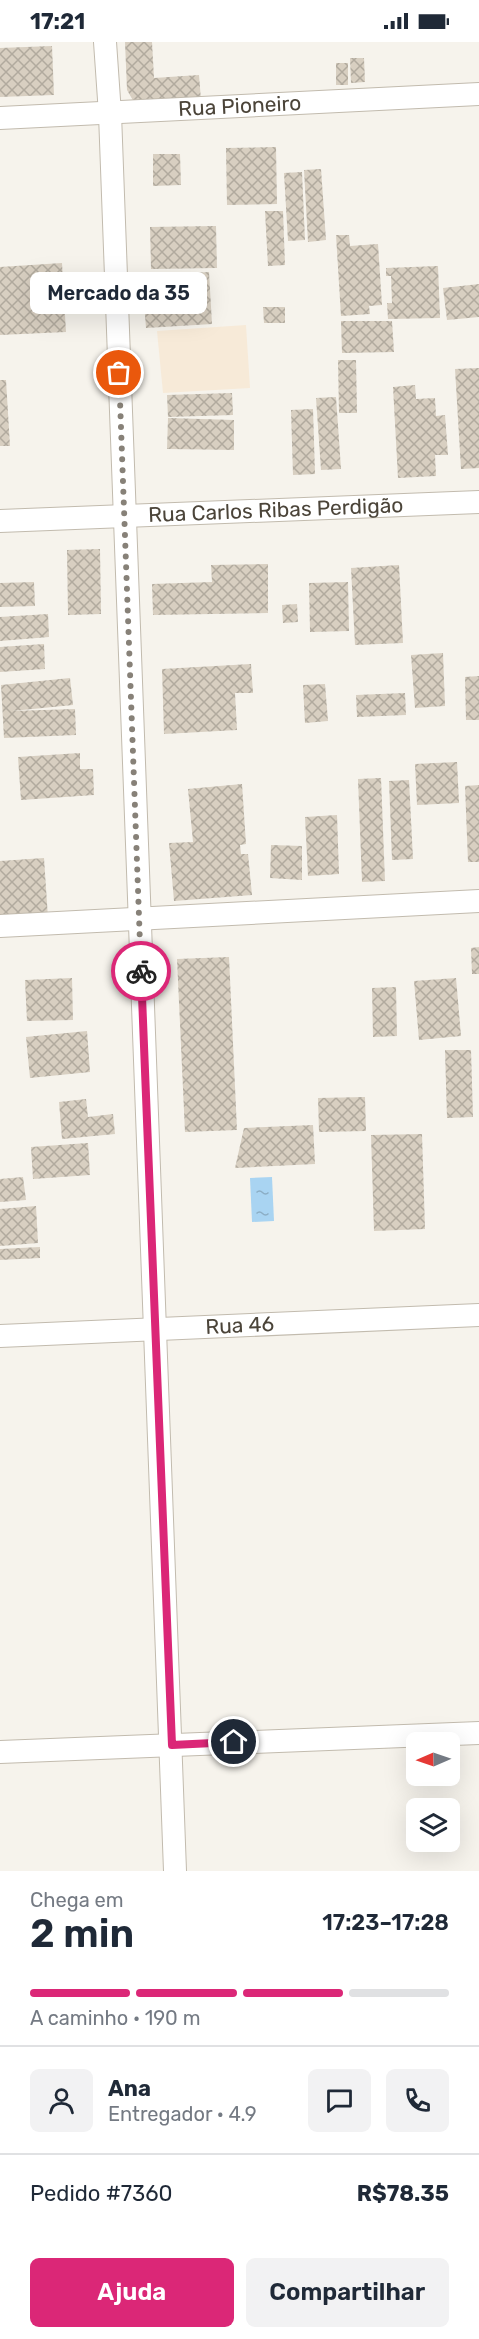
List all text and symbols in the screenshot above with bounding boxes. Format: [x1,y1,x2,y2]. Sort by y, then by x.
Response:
text: 17:21 [30,8,85,35]
street label: Rua Pioneiro [178,90,302,121]
callout: Mercado da 35 [30,271,207,313]
text: Mercado da 35 [47,281,190,305]
pin [93,347,144,398]
icon: bag [102,356,135,389]
street label: Rua Carlos Ribas Perdigão [148,492,404,527]
courier [111,941,171,1001]
icon: bike [125,955,158,988]
street label: Rua 46 [205,1311,275,1339]
pin [208,1716,259,1767]
icon: home [217,1725,250,1758]
north arrow [406,1732,460,1786]
map controls [406,1732,460,1852]
button: layers [406,1798,460,1852]
text: Chega em [30,1888,124,1912]
text: 17:23–17:28 [322,1909,449,1936]
text: 2 min [30,1911,134,1957]
text: A caminho · 190 m [30,2006,200,2030]
button: person [30,2069,93,2132]
button: chat [308,2069,371,2132]
button: phone [386,2069,449,2132]
text: Ana [108,2075,151,2102]
text: Entregador · 4.9 [108,2102,257,2126]
text: Pedido #7360 [30,2180,173,2207]
text: R$78.35 [357,2180,449,2207]
button: Ajuda [30,2258,234,2327]
button: Compartilhar [246,2258,449,2327]

